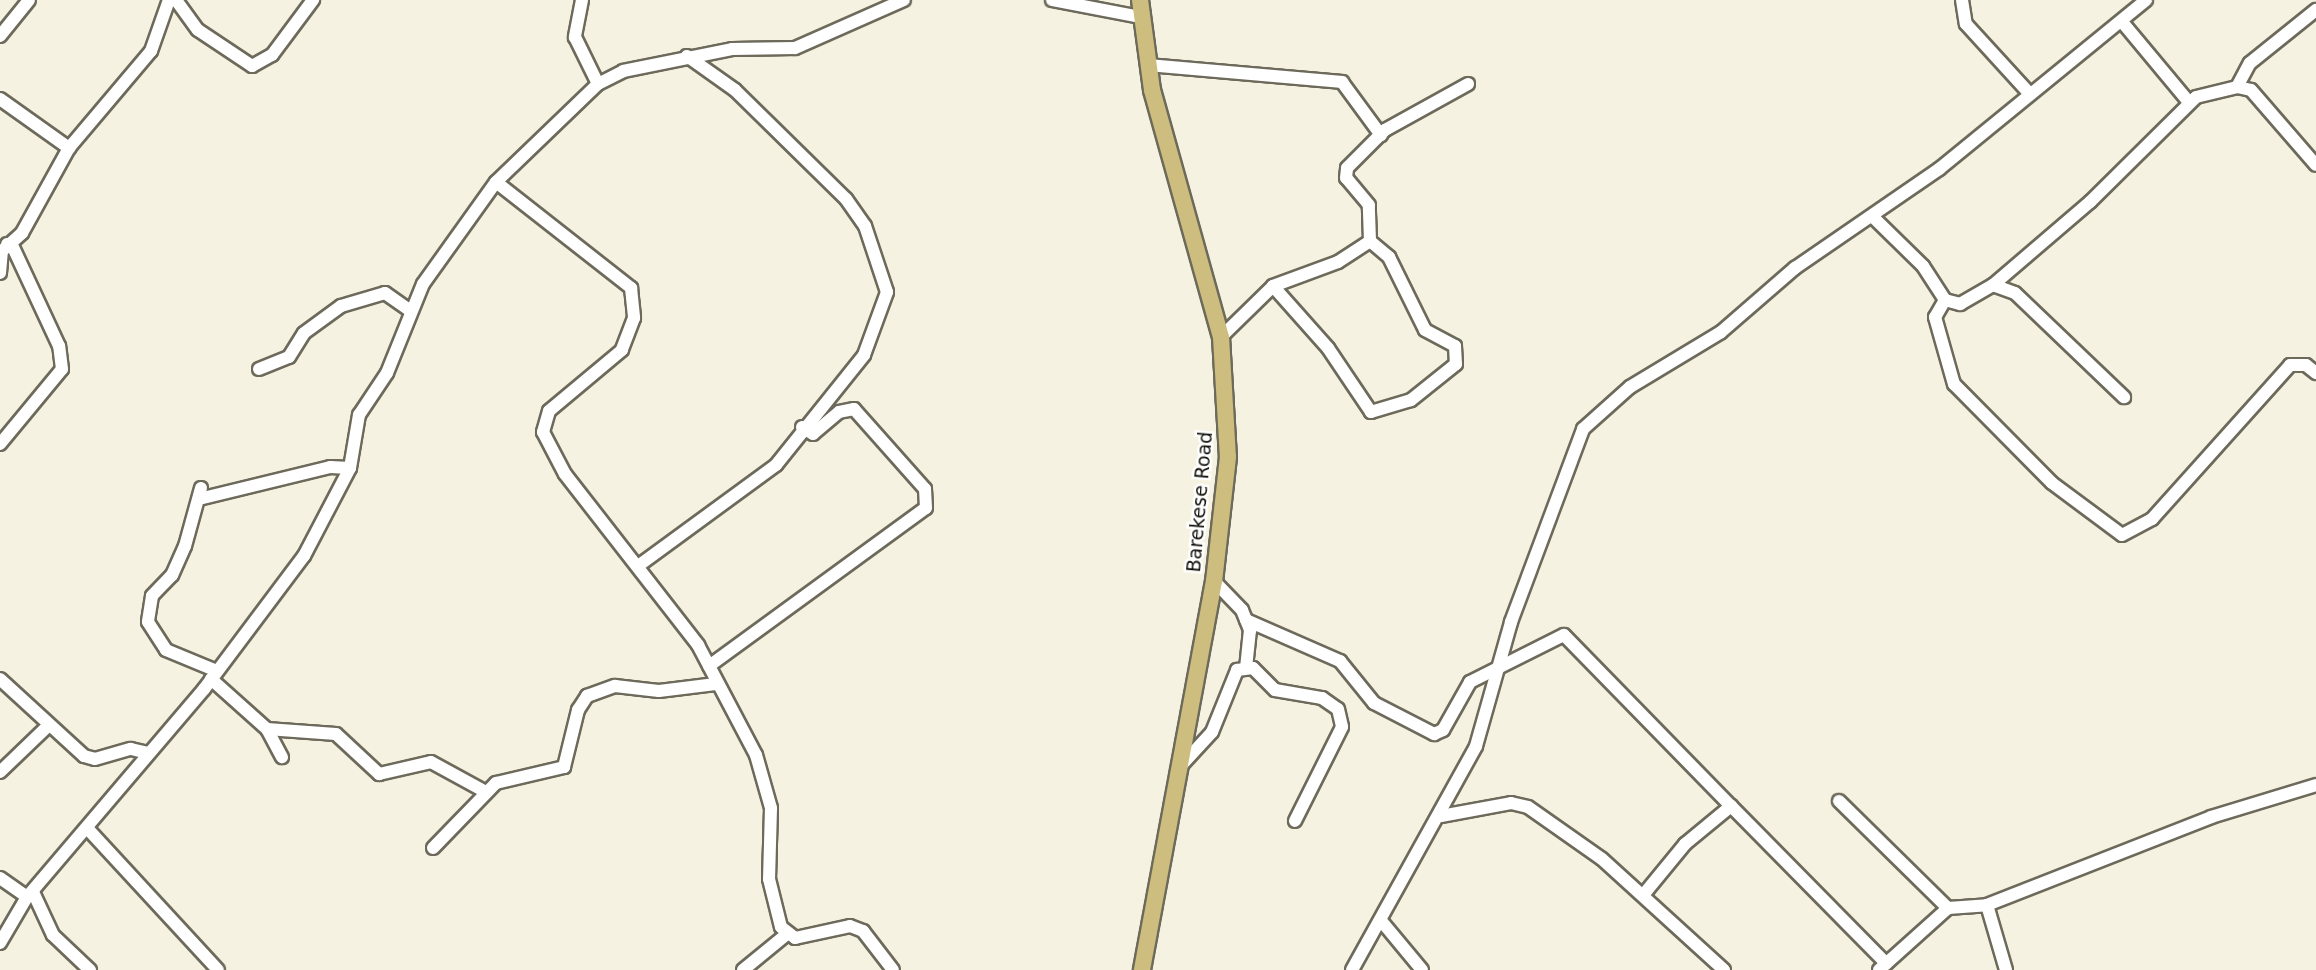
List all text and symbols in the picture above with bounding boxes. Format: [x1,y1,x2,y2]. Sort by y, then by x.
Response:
street label: Barekese Road [1182,431,1218,573]

